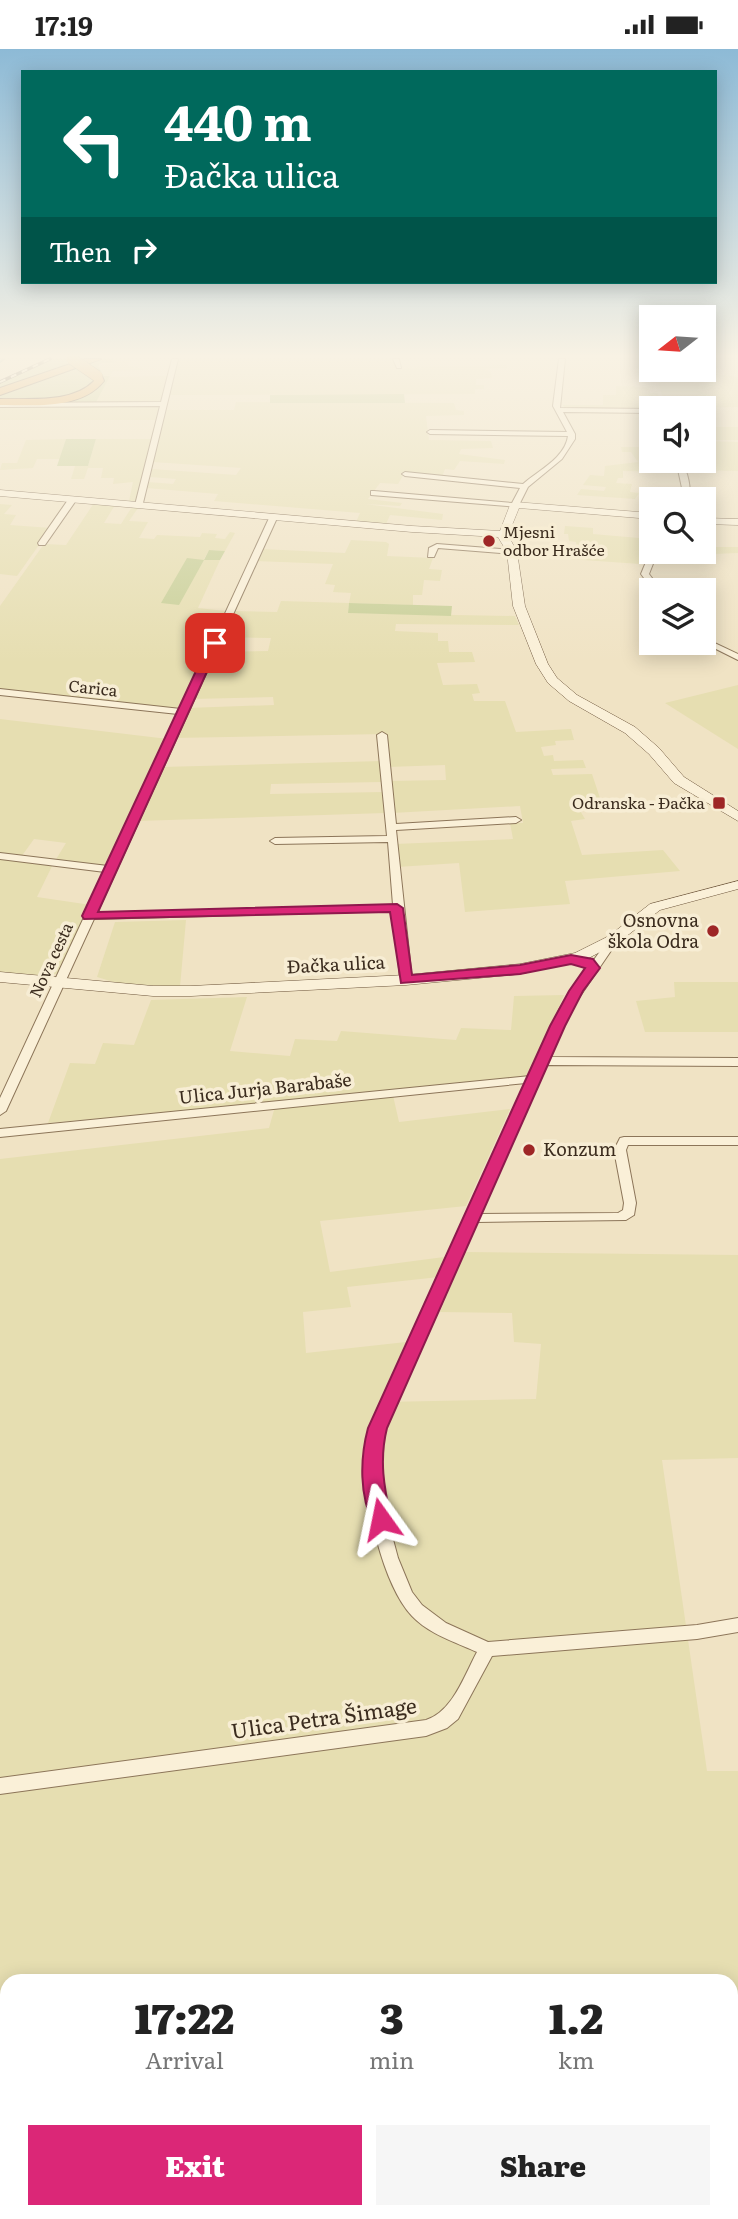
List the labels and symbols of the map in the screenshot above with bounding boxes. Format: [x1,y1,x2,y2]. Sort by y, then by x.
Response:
north arrow [639,305,716,381]
place label: Mjesni odbor Hrašće [503,519,605,561]
marker: Mjesni odbor Hrašće [481,533,497,549]
pin [185,613,245,673]
street label: Carica [67,673,119,702]
place label: Odranska - Đačka [572,790,705,814]
marker: Odranska - Đačka [711,795,727,811]
place label: Osnovna škola Odra [608,906,699,954]
street label: Nova cesta [22,918,78,1001]
marker: Osnovna škola Odra [705,923,721,939]
street label: Đačka ulica [286,947,386,980]
street label: Ulica Jurja Barabaše [177,1065,353,1110]
place label: Konzum [543,1135,616,1162]
marker: Konzum [521,1142,537,1158]
position arrow [344,1482,418,1556]
street label: Ulica Petra Šimage [229,1688,419,1745]

